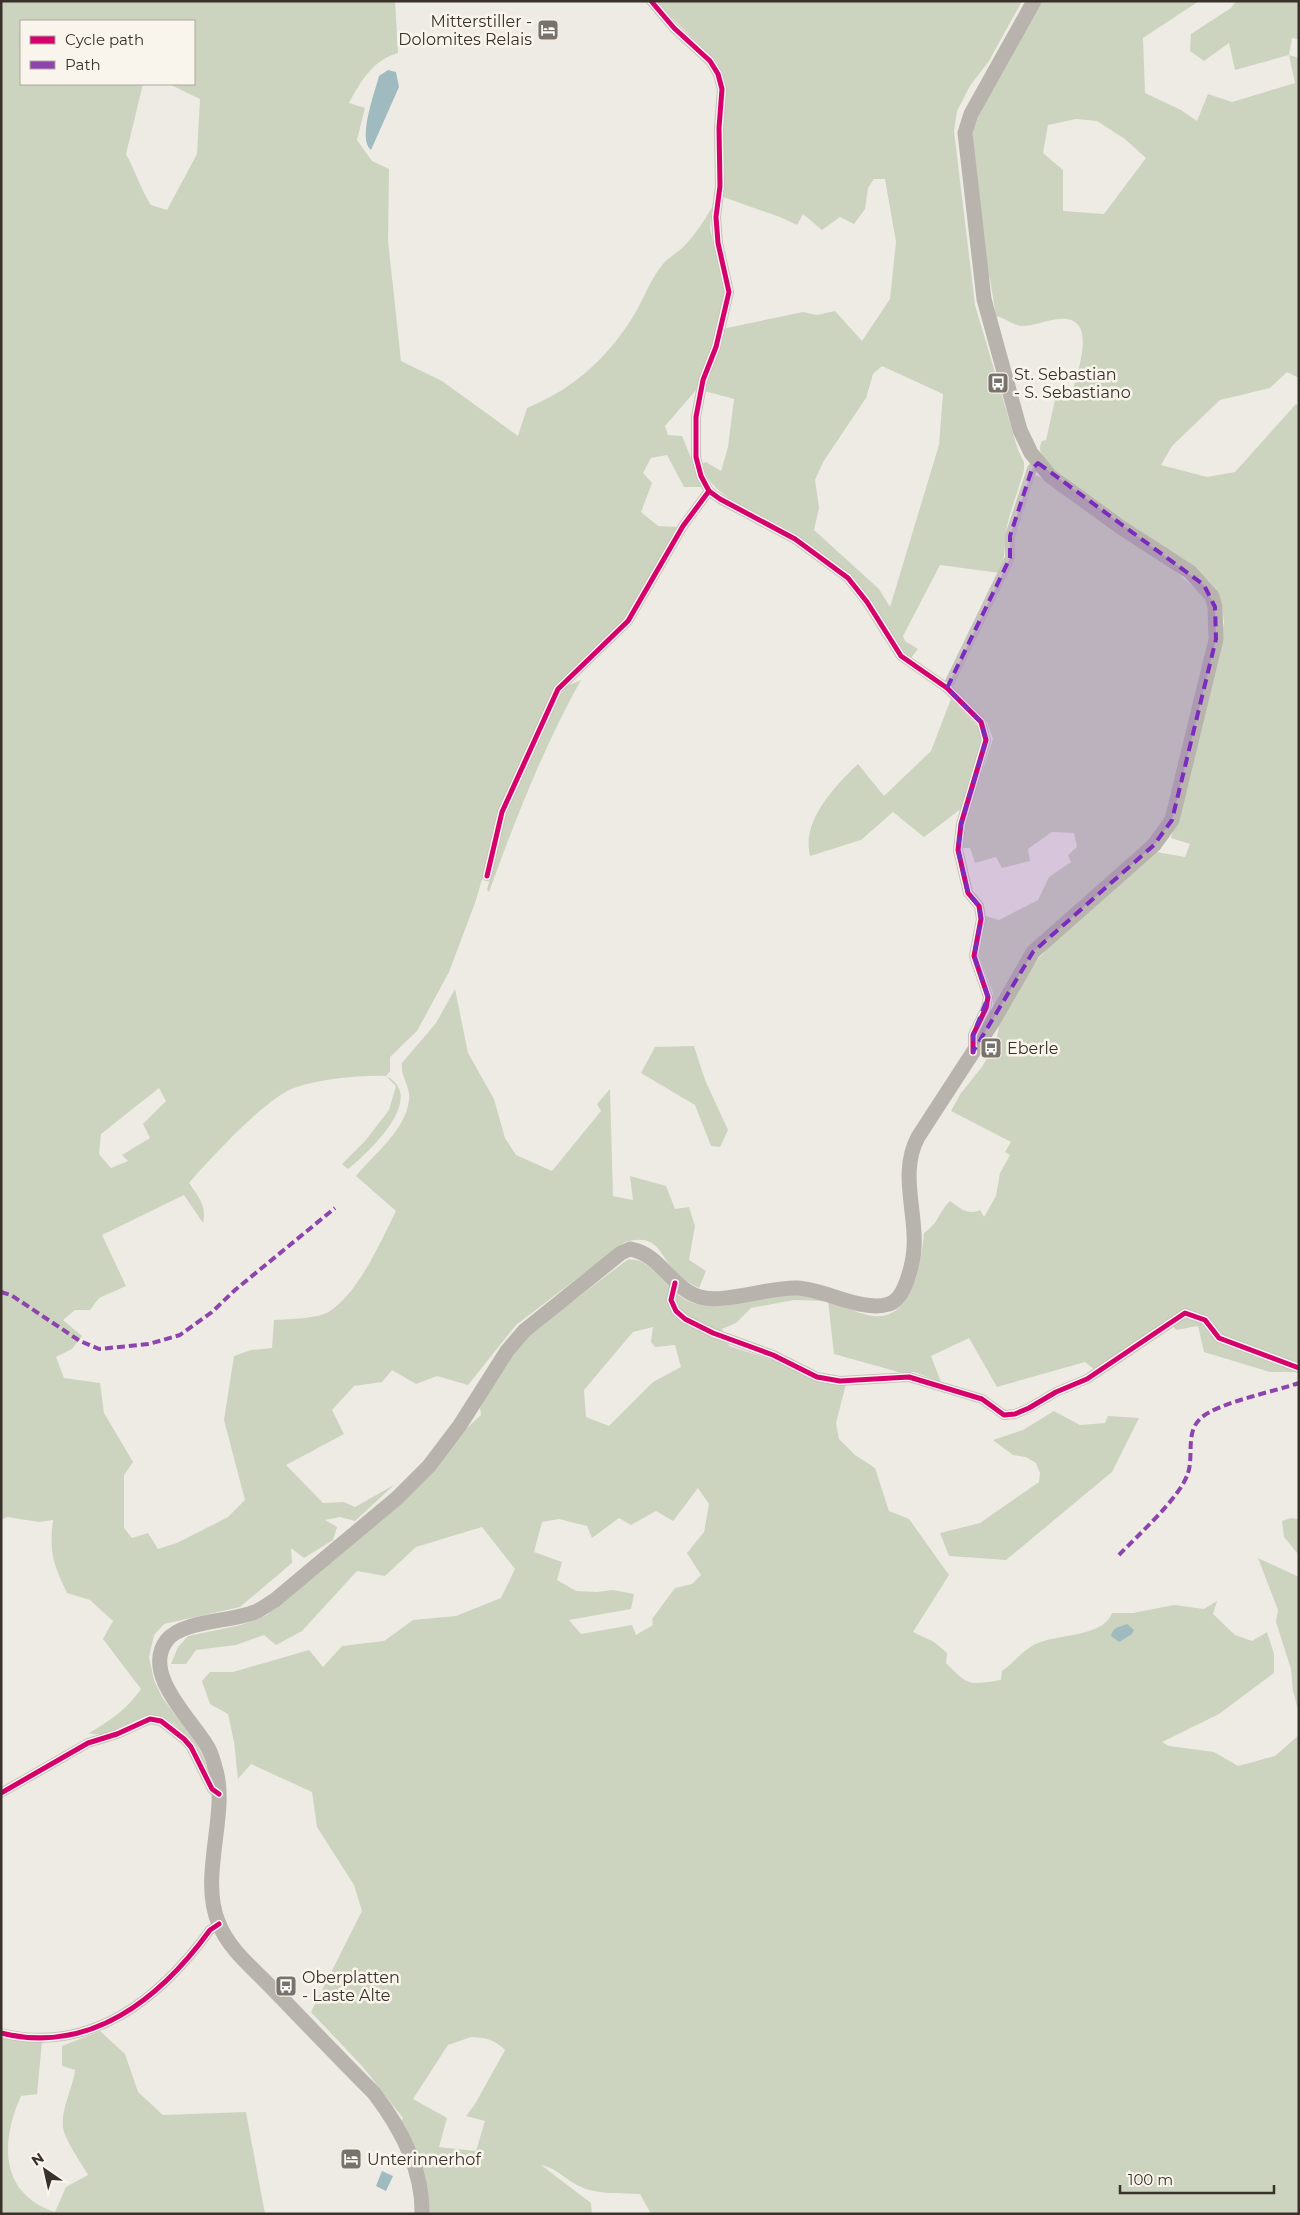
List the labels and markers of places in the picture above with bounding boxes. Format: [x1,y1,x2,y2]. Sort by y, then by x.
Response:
place label: Mitterstiller - Dolomites Relais [398,12,532,49]
hotel icon: Mitterstiller - Dolomites Relais [536,18,560,42]
place label: St. Sebastian - S. Sebastiano [1014,365,1131,402]
bus stop icon: St. Sebastian - S. Sebastiano [986,371,1010,395]
bus stop icon: Eberle [979,1036,1003,1060]
place label: Eberle [1007,1039,1058,1058]
place label: Oberplatten - Laste Alte [302,1968,400,2005]
bus stop icon: Oberplatten - Laste Alte [274,1974,298,1998]
hotel icon: Unterinnerhof [339,2147,363,2171]
place label: Unterinnerhof [367,2150,481,2169]

